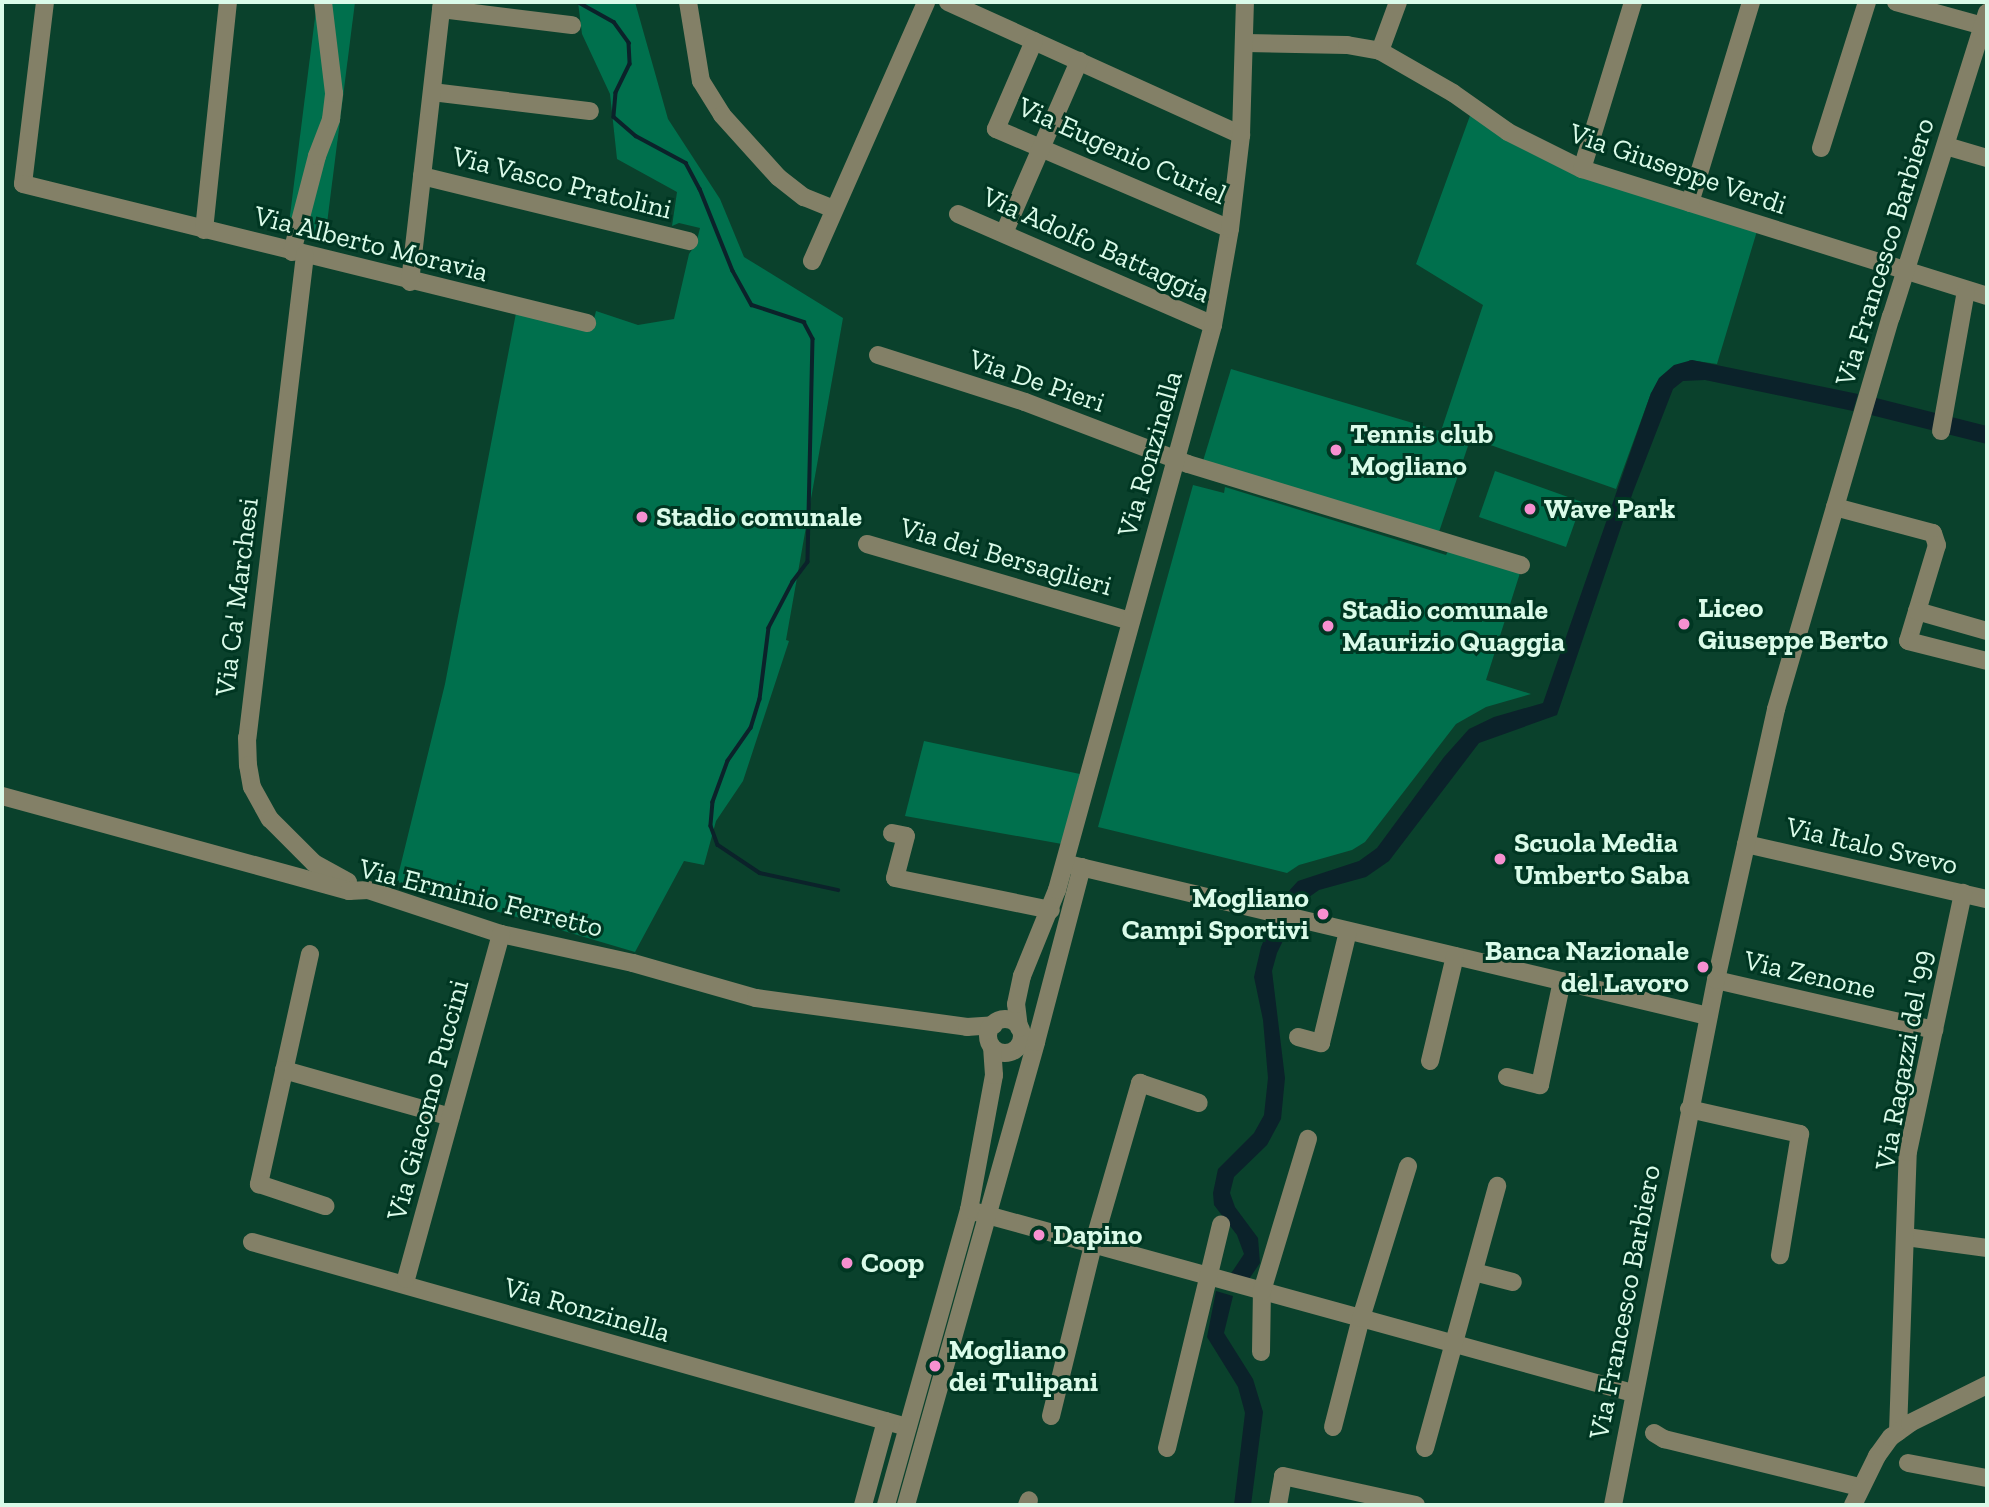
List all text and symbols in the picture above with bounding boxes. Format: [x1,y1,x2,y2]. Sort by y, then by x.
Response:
street label: Via Eugenio Curiel [1013,90,1231,212]
street label: Via Francesco Barbiero [1828,114,1942,390]
street label: Via Giuseppe Verdi [1565,116,1791,222]
street label: Via Vasco Pratolini [448,139,676,227]
street label: Via Adolfo Battaggia [977,180,1215,310]
street label: Via Alberto Moravia [250,199,492,289]
street label: Via De Pieri [965,342,1109,420]
street label: Via Ronzinella [1110,367,1190,541]
place label: Tennis club Mogliano [1350,417,1493,483]
marker: Tennis club Mogliano [1328,442,1344,458]
place label: Wave Park [1544,492,1675,526]
street label: Via Ca' Marchesi [208,496,266,698]
place label: Stadio comunale [656,500,862,534]
marker: Wave Park [1522,501,1538,517]
marker: Stadio comunale [634,509,650,525]
street label: Via dei Bersaglieri [896,511,1116,603]
place label: Liceo Giuseppe Berto [1698,591,1888,657]
place label: Stadio comunale Maurizio Quaggia [1342,593,1565,659]
marker: Liceo Giuseppe Berto [1676,616,1692,632]
marker: Stadio comunale Maurizio Quaggia [1320,618,1336,634]
street label: Via Italo Svevo [1783,810,1961,882]
place label: Scuola Media Umberto Saba [1514,826,1690,892]
street label: Via Erminio Ferretto [356,851,606,945]
marker: Scuola Media Umberto Saba [1492,851,1508,867]
place label: Mogliano Campi Sportivi [1122,881,1309,947]
marker: Mogliano Campi Sportivi [1315,906,1331,922]
place label: Banca Nazionale del Lavoro [1485,934,1689,1000]
street label: Via Zenone [1741,944,1879,1006]
street label: Via Ragazzi del '99 [1868,947,1940,1173]
marker: Banca Nazionale del Lavoro [1695,959,1711,975]
street label: Via Giacomo Puccini [380,976,476,1224]
street label: Via Francesco Barbiero [1582,1162,1668,1442]
place label: Dapino [1053,1218,1142,1252]
marker: Dapino [1031,1227,1047,1243]
place label: Coop [861,1246,924,1280]
marker: Coop [839,1255,855,1271]
street label: Via Ronzinella [500,1270,674,1350]
place label: Mogliano dei Tulipani [949,1333,1098,1399]
marker: Mogliano dei Tulipani [927,1358,943,1374]

